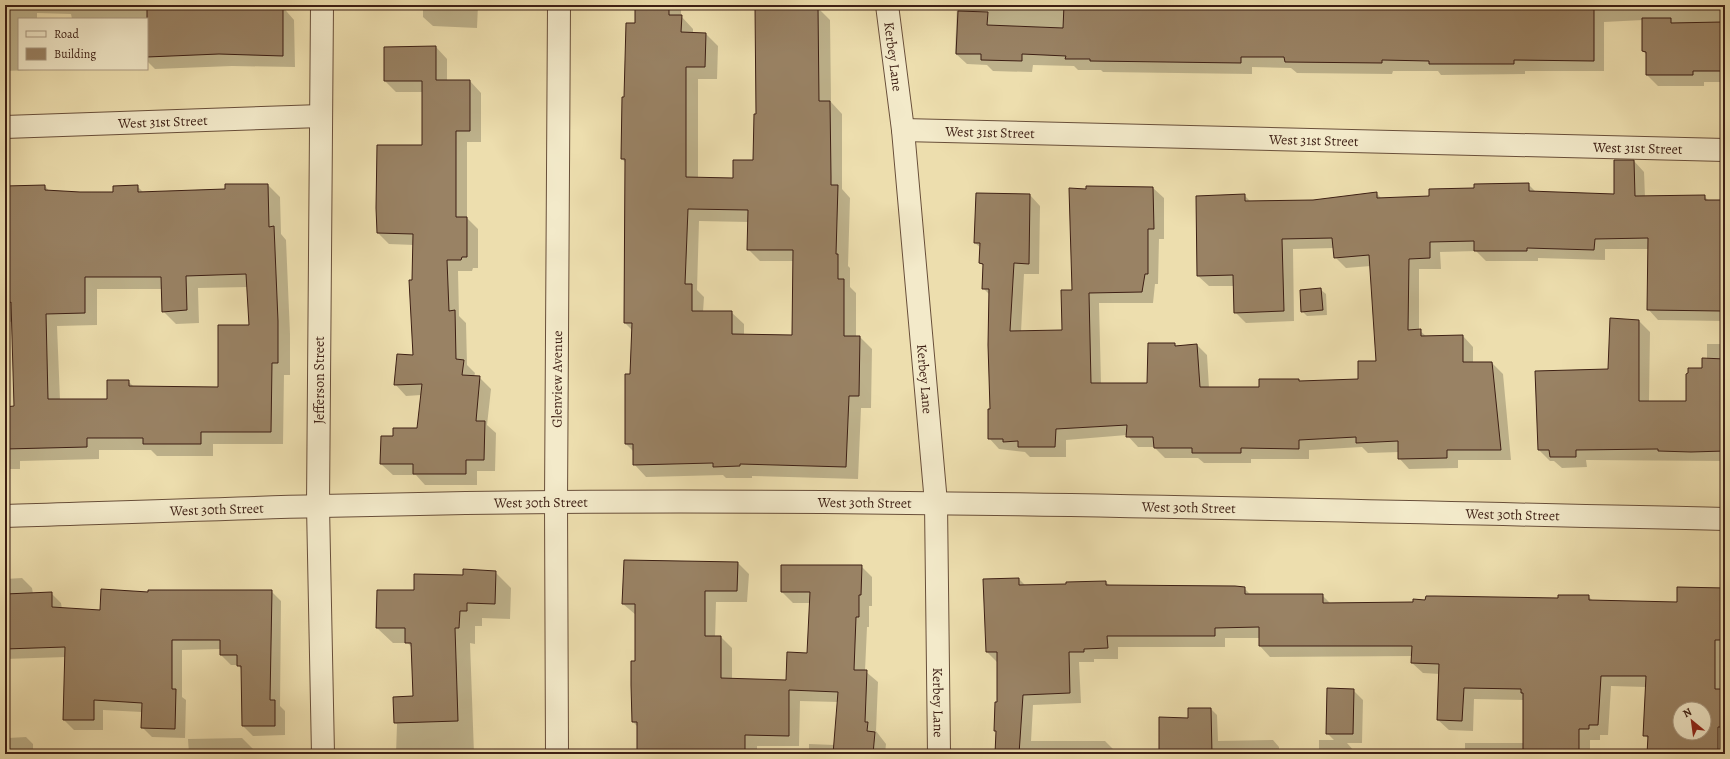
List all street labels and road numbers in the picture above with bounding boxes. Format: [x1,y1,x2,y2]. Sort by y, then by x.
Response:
street label: Kerbey Lane [880,21,907,93]
street label: West 31st Street [117,110,208,133]
street label: West 31st Street [944,122,1035,143]
street label: West 31st Street [1268,129,1359,151]
street label: West 31st Street [1592,137,1683,158]
street label: Glenview Avenue [547,330,567,428]
street label: Jefferson Street [310,336,329,424]
street label: Kerbey Lane [912,343,938,415]
street label: West 30th Street [493,492,588,512]
street label: West 30th Street [817,493,912,512]
street label: West 30th Street [1141,497,1236,518]
street label: West 30th Street [169,498,264,520]
street label: West 30th Street [1464,504,1560,525]
street label: Kerbey Lane [928,667,948,738]

